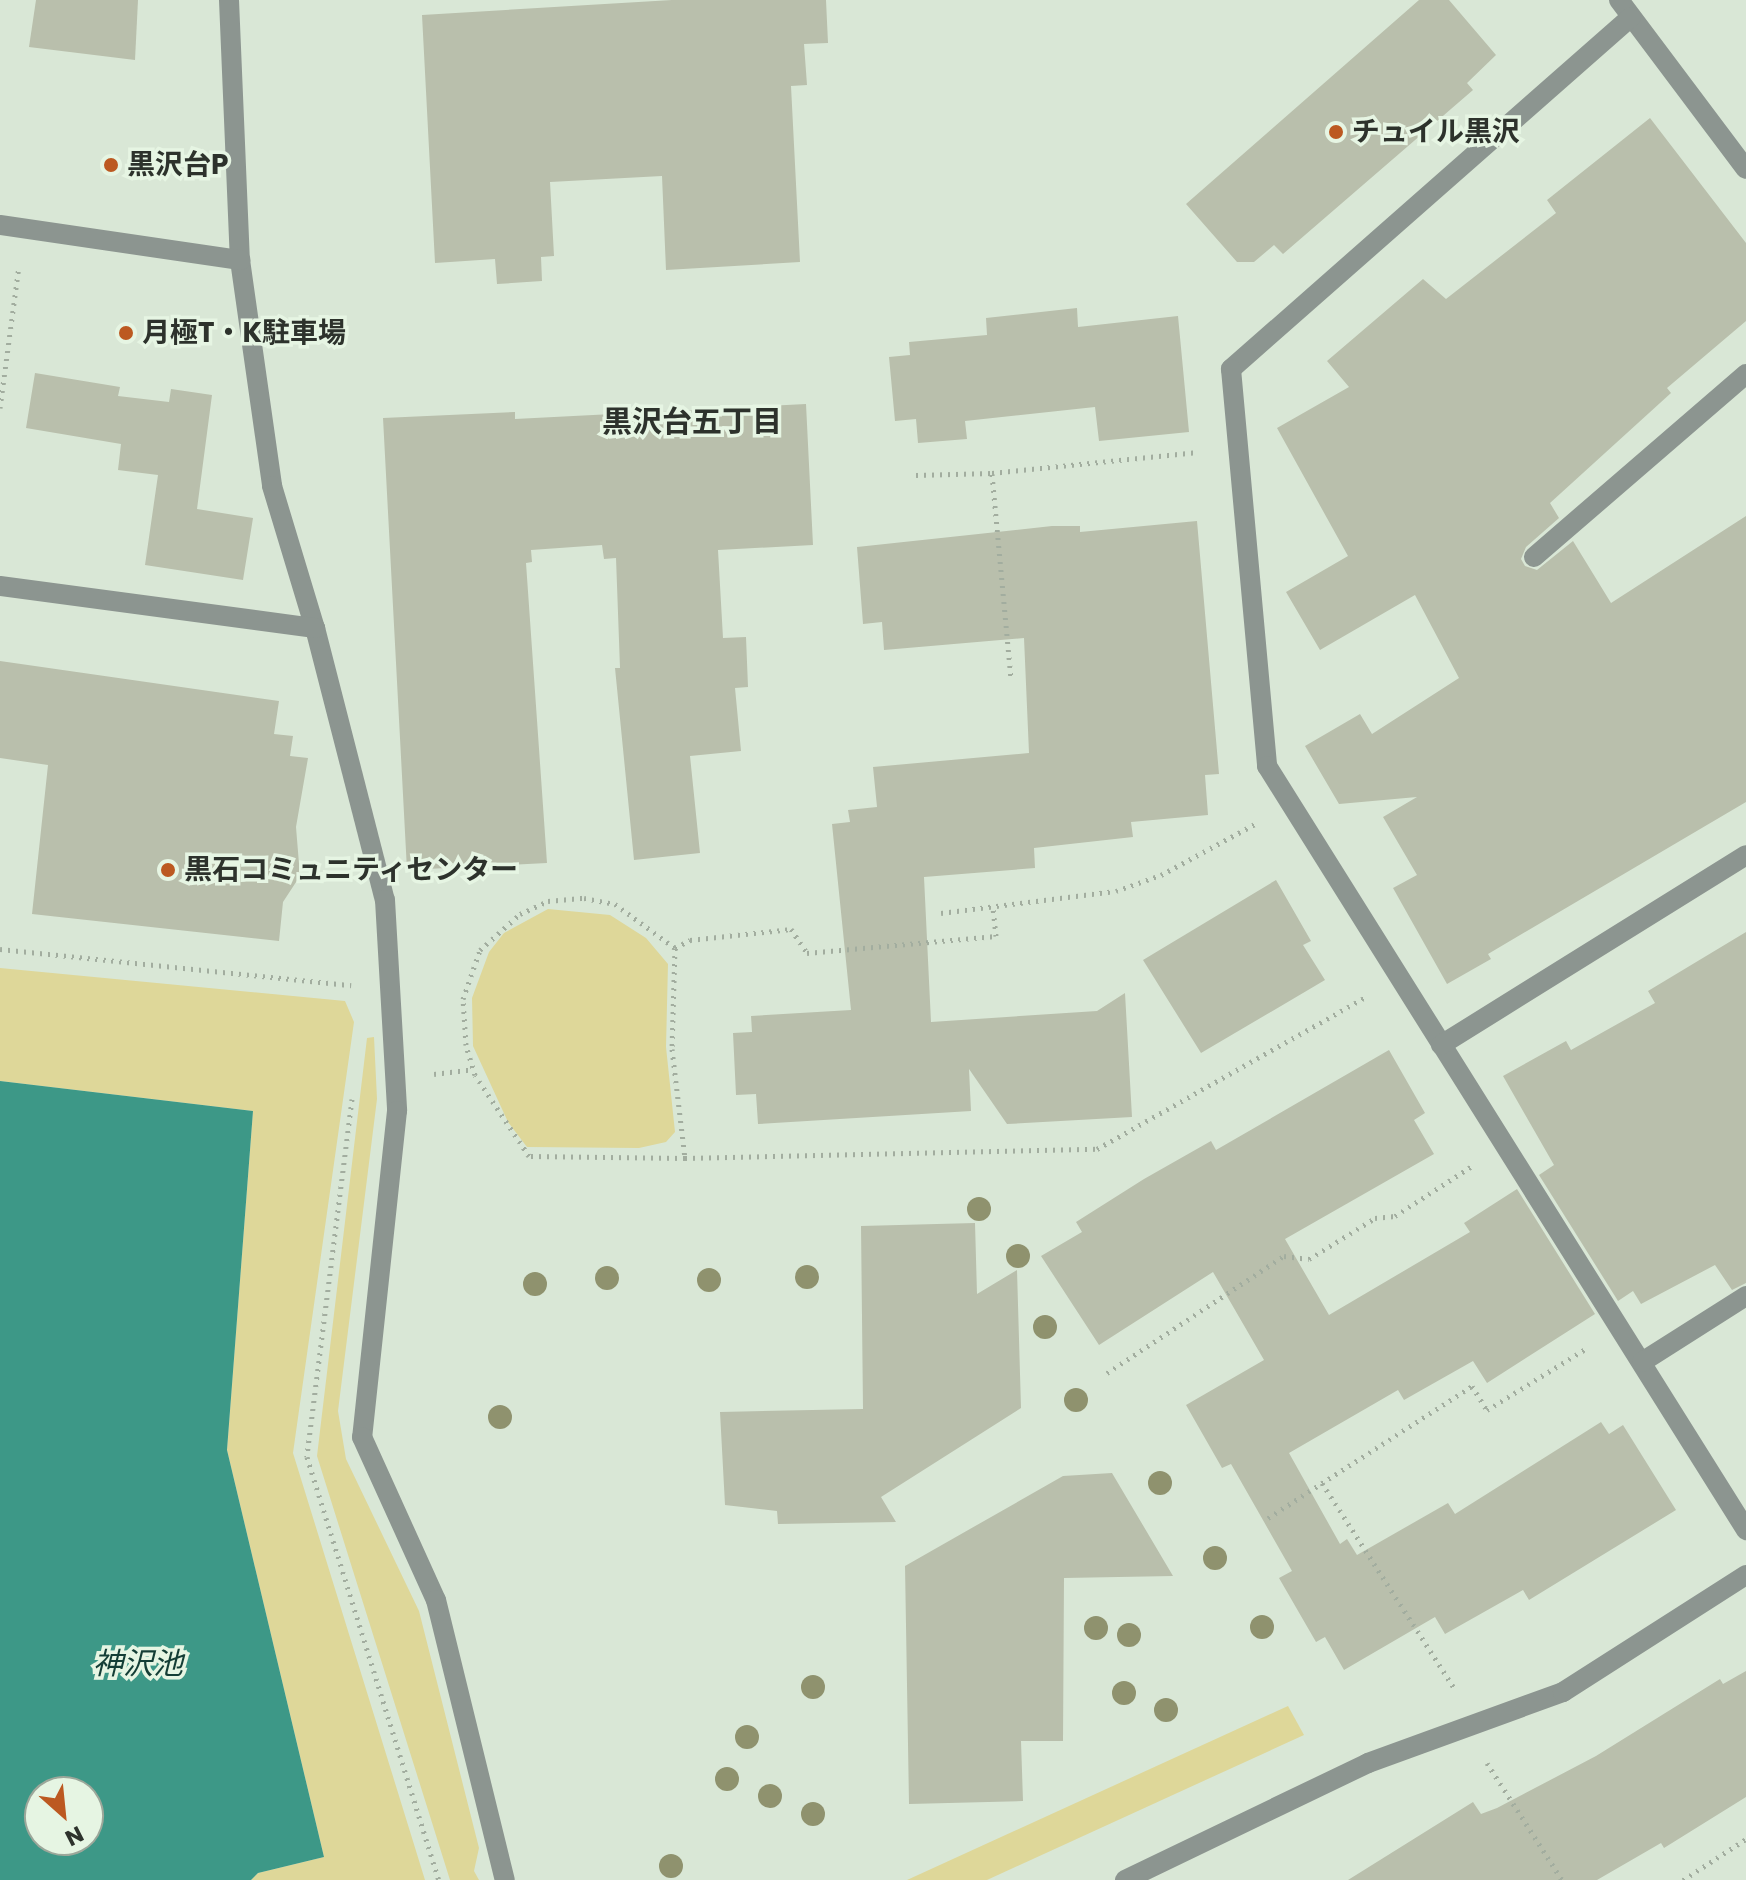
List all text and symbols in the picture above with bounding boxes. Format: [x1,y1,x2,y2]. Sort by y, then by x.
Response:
place label: チュイル黒沢 [1352,115,1520,149]
marker: チュイル黒沢 [1327,123,1345,141]
place label: 黒沢台P [127,148,228,182]
marker: 黒沢台P [102,156,120,174]
place label: 月極T・K駐車場 [142,316,346,350]
marker: 月極T・K駐車場 [117,324,135,342]
district label: 黒沢台五丁目 [602,404,782,440]
place label: 黒石コミュニティセンター [184,853,520,887]
marker: 黒石コミュニティセンター [159,861,177,879]
water label: 神沢池 [93,1646,183,1682]
north arrow [24,1776,104,1856]
text: N [60,1818,89,1854]

